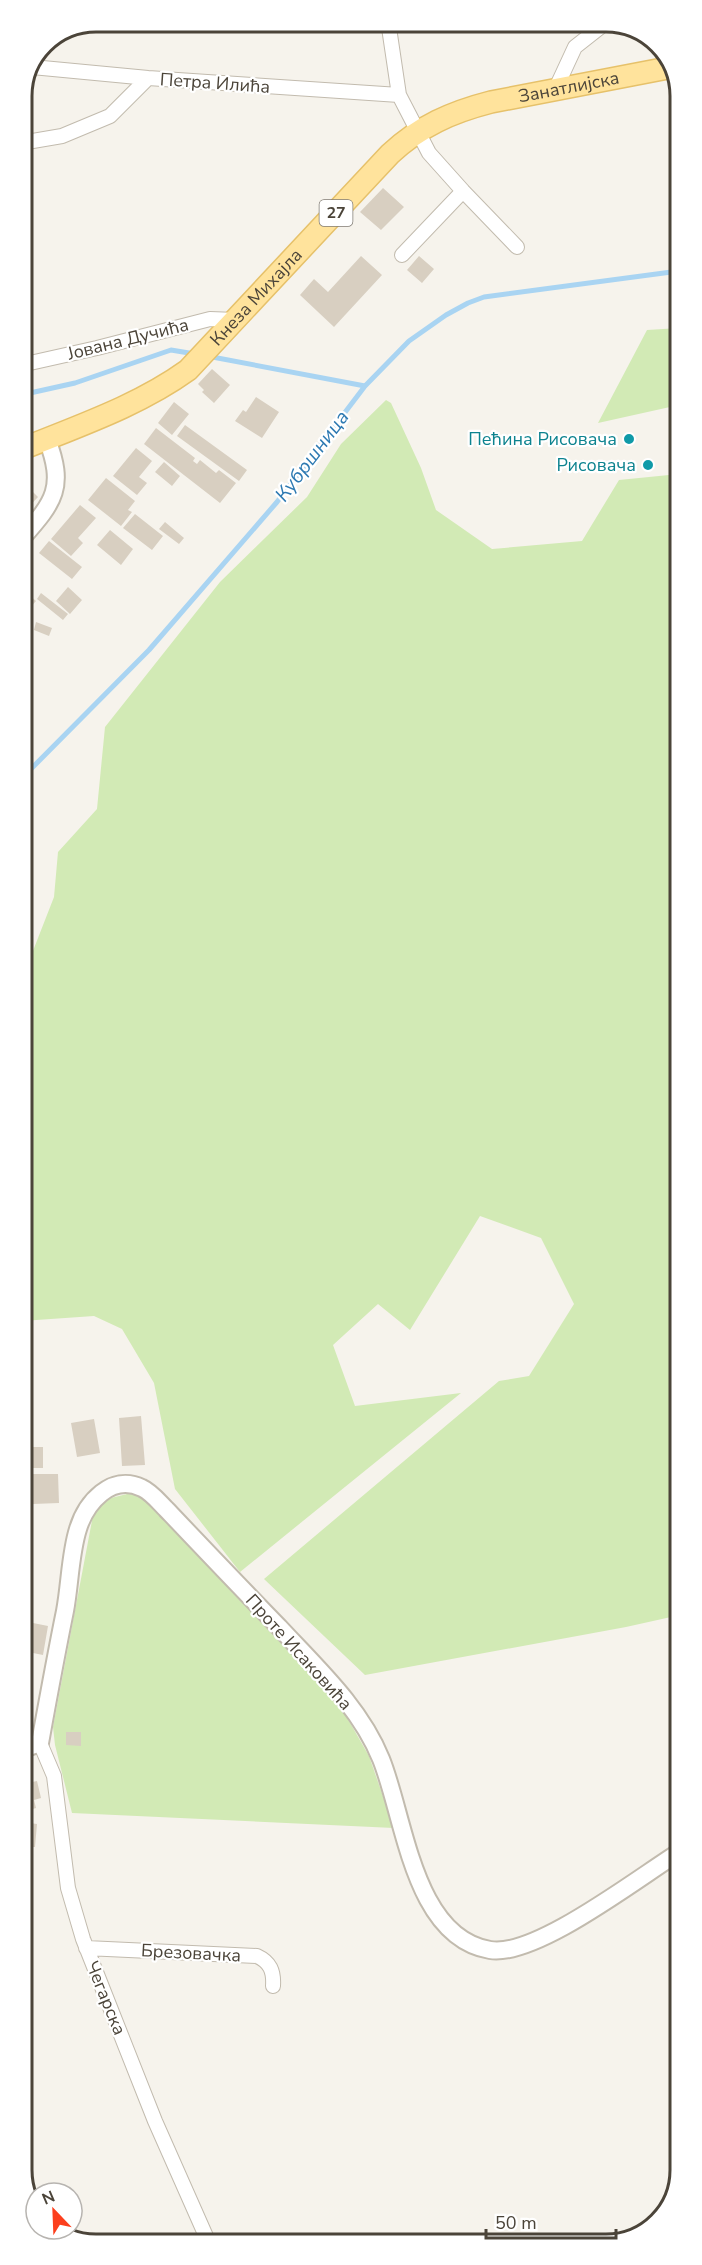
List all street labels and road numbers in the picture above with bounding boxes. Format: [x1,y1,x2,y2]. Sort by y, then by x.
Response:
street label: Занатлијска [516,66,621,109]
street label: Петра Илића [159,67,271,99]
road number: 27 [320,200,352,226]
street label: Кнеза Михајла [205,243,307,351]
street label: Јована Дучића [64,312,191,366]
street label: Проте Исаковића [240,1589,358,1715]
street label: Брезовачка [140,1938,242,1968]
street label: Чегарска [80,1957,132,2039]

